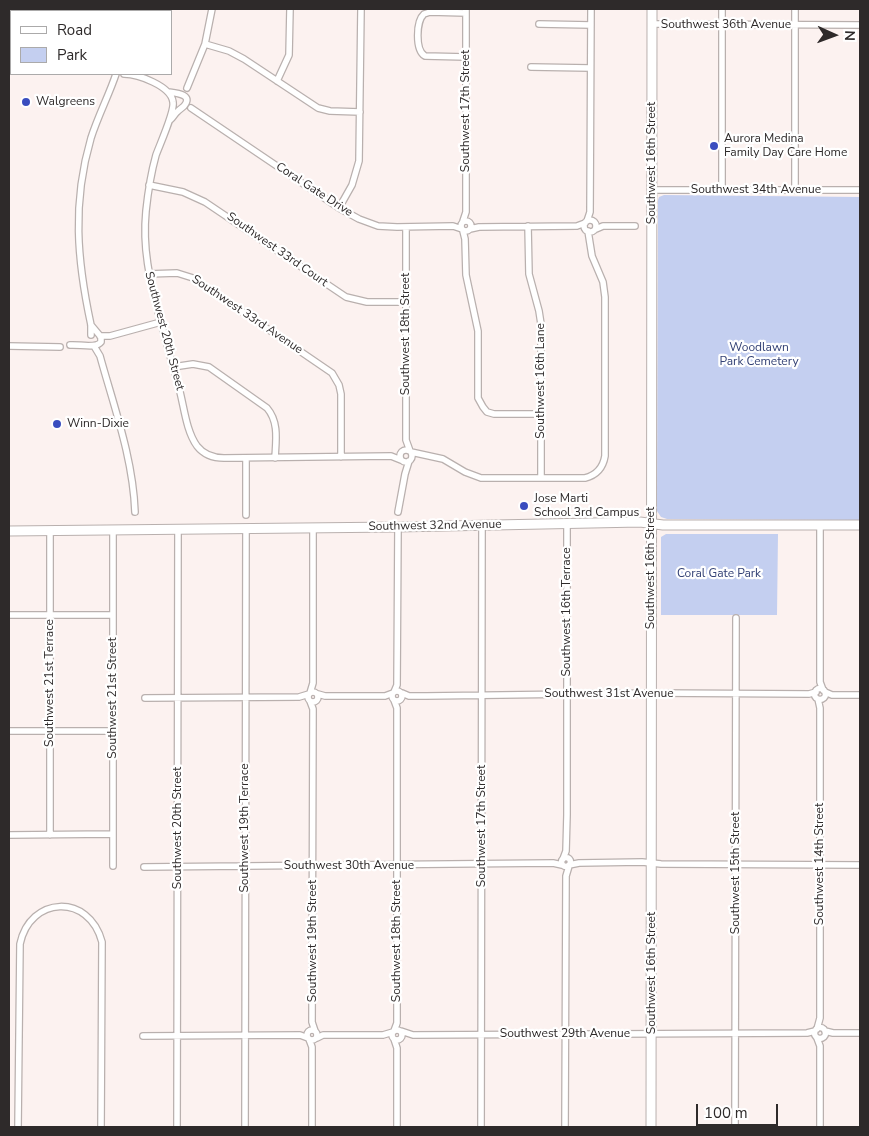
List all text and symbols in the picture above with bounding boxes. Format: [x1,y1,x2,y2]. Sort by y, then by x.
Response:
legend [10,10,172,75]
north arrow [809,10,859,60]
street label: Southwest 36th Avenue [661,18,791,32]
text: Road [57,20,92,40]
text: N [840,30,859,41]
text: Park [57,45,87,65]
street label: Southwest 17th Street [459,50,473,172]
place label: Walgreens [36,95,95,109]
marker: Walgreens [20,96,32,108]
street label: Southwest 16th Street [645,102,659,224]
place label: Aurora Medina Family Day Care Home [724,132,847,160]
marker: Aurora Medina Family Day Care Home [708,140,720,152]
street label: Coral Gate Drive [273,160,355,220]
street label: Southwest 34th Avenue [691,183,821,197]
street label: Southwest 33rd Court [224,210,330,290]
street label: Southwest 20th Street [141,270,187,392]
street label: Southwest 33rd Avenue [189,272,305,358]
street label: Southwest 18th Street [399,273,413,395]
street label: Southwest 16th Lane [534,323,548,439]
park label: Woodlawn Park Cemetery [719,341,799,369]
place label: Winn-Dixie [67,417,129,431]
marker: Winn-Dixie [51,418,63,430]
place label: Jose Marti School 3rd Campus [534,492,639,520]
marker: Jose Marti School 3rd Campus [518,500,530,512]
street label: Southwest 16th Street [644,507,658,629]
street label: Southwest 32nd Avenue [368,518,502,534]
street label: Southwest 16th Terrace [560,547,574,677]
park label: Coral Gate Park [677,567,761,581]
street label: Southwest 21st Terrace [43,619,57,747]
street label: Southwest 21st Street [106,637,120,759]
street label: Southwest 31st Avenue [544,687,674,701]
street label: Southwest 19th Terrace [238,763,252,893]
street label: Southwest 17th Street [475,765,489,887]
street label: Southwest 20th Street [171,767,185,889]
street label: Southwest 14th Street [813,803,827,925]
street label: Southwest 15th Street [729,812,743,934]
street label: Southwest 30th Avenue [284,859,414,873]
street label: Southwest 19th Street [306,880,320,1002]
street label: Southwest 18th Street [390,880,404,1002]
street label: Southwest 16th Street [645,912,659,1034]
street label: Southwest 29th Avenue [500,1027,630,1041]
scale bar [699,1094,782,1126]
text: 100 m [704,1103,748,1123]

